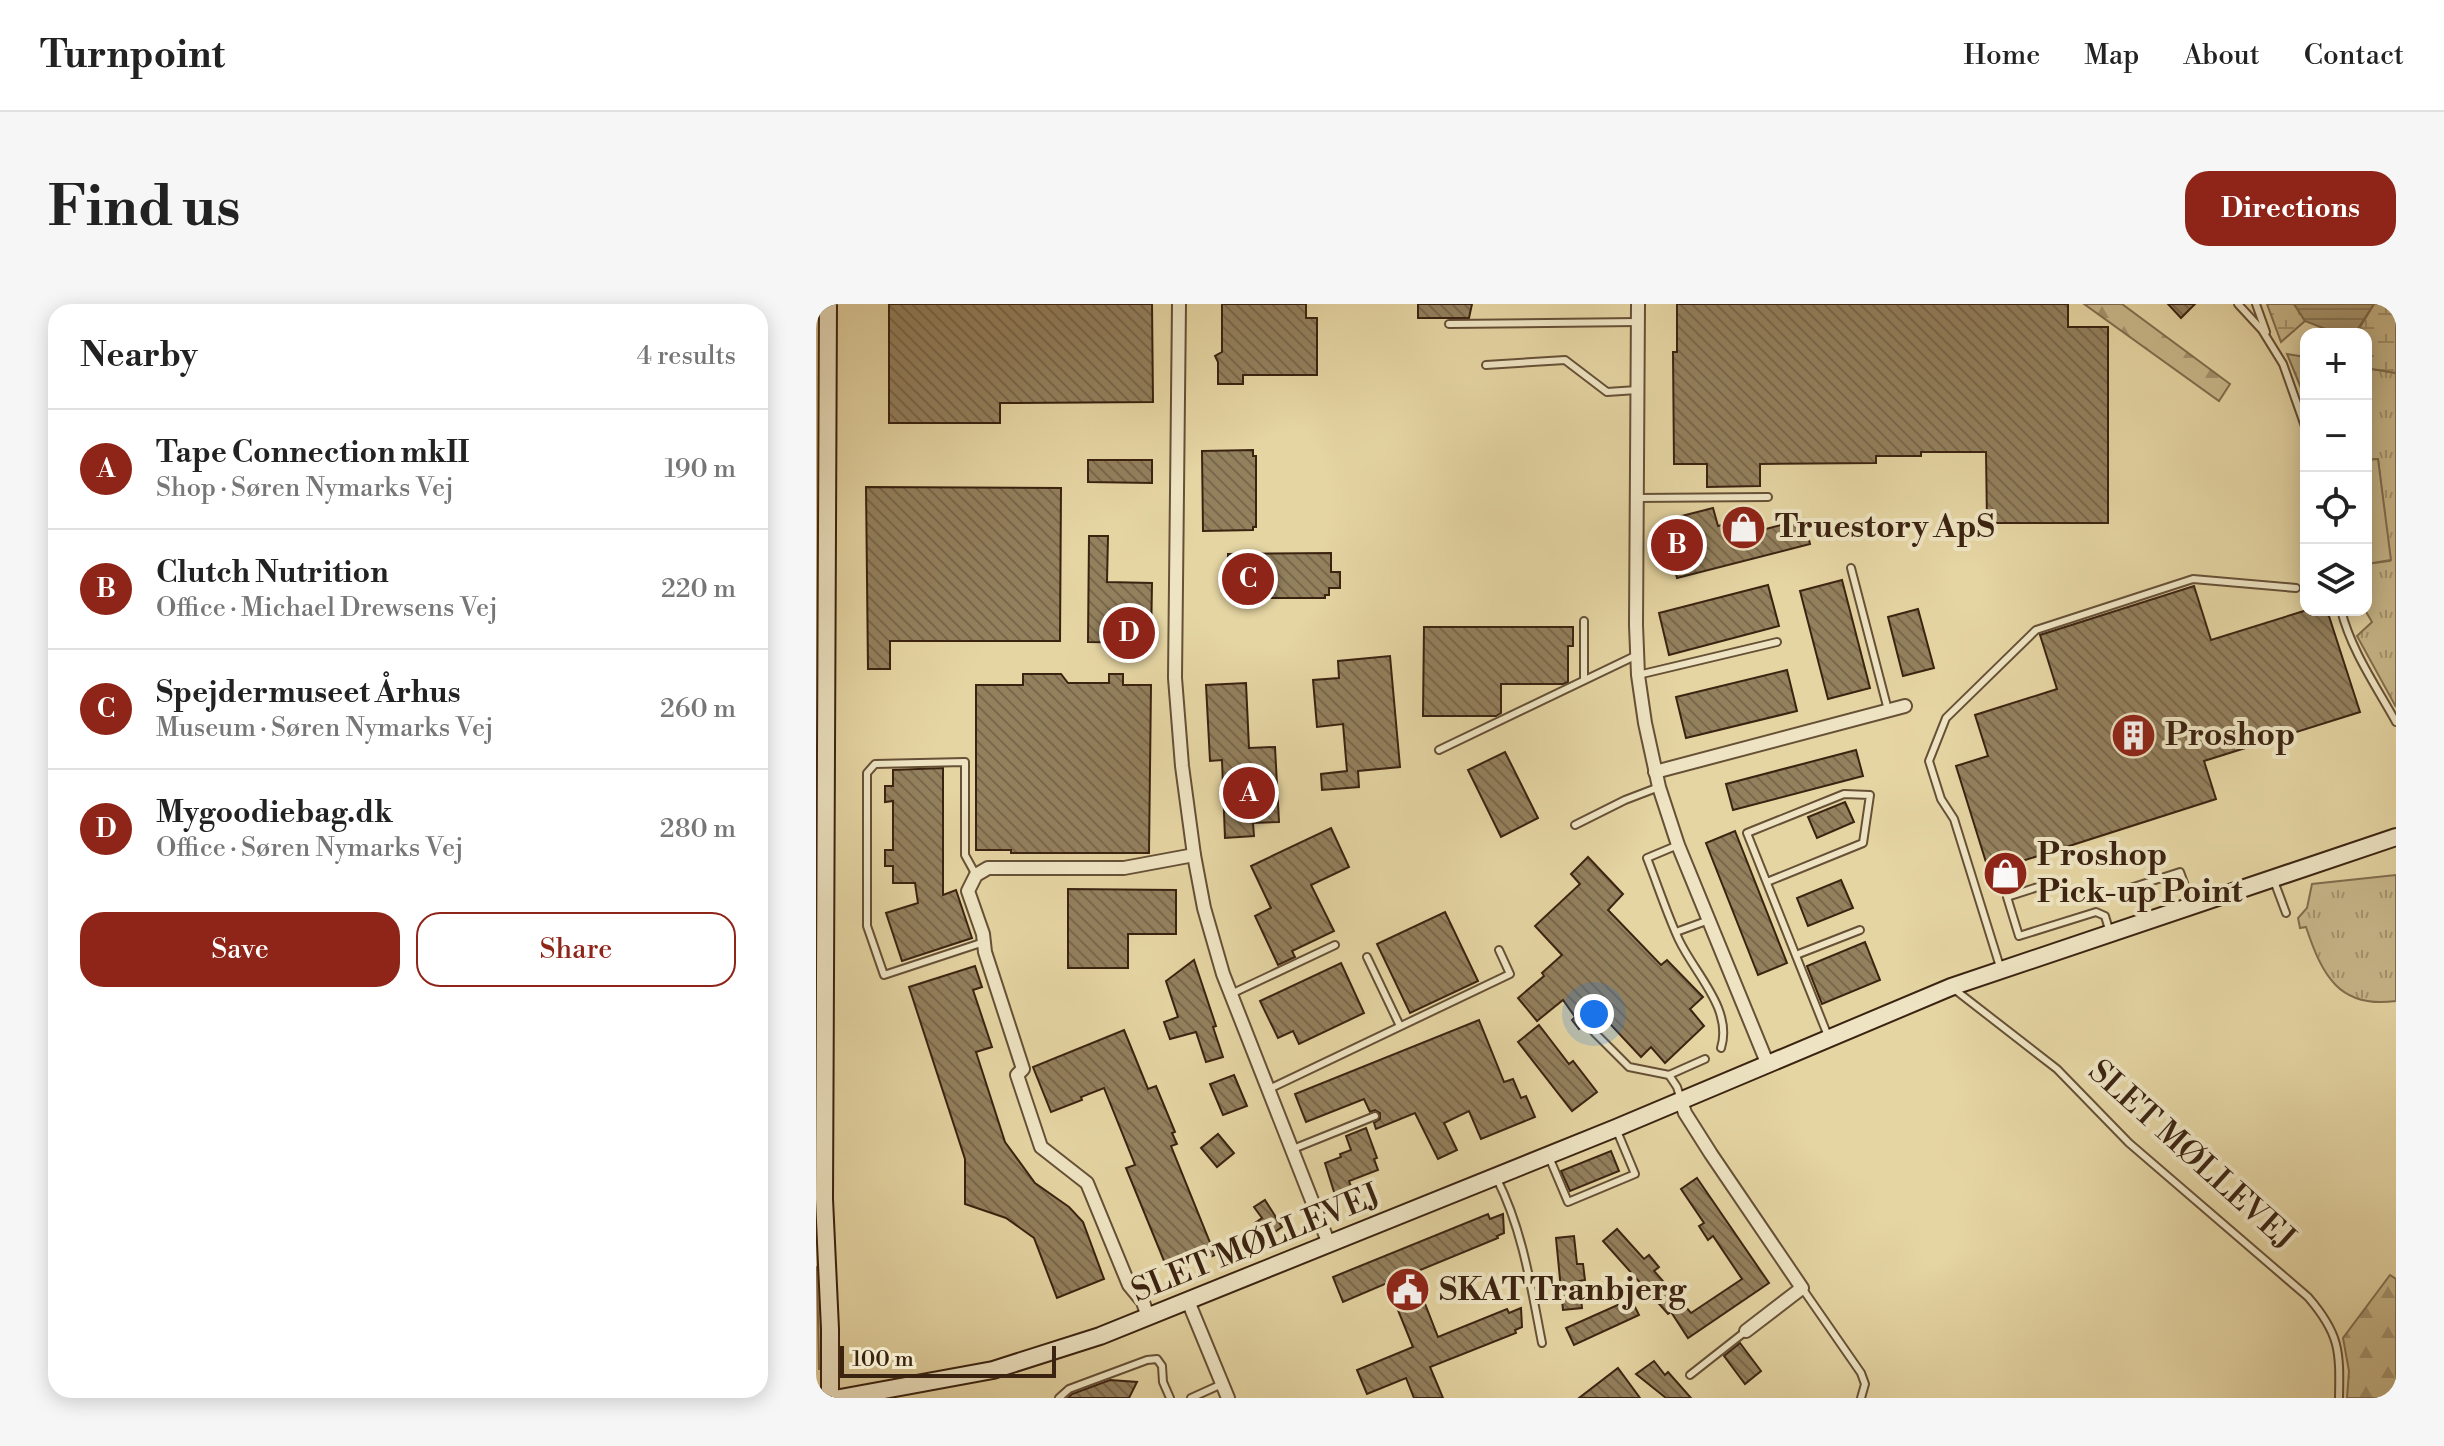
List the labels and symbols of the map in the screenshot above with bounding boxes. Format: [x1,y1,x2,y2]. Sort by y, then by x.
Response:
shop icon: Truestory ApS [1720,503,1768,551]
place label: Truestory ApS [1775,507,1995,547]
pin: B [1651,515,1703,575]
pin: C [1222,549,1274,609]
pin: D [1103,603,1155,663]
building icon: Proshop [2110,711,2158,759]
place label: Proshop [2165,715,2295,755]
pin: A [1223,763,1275,823]
place label: Proshop Pick-up Point [2037,835,2243,912]
shop icon: Proshop Pick-up Point [1982,849,2030,897]
your location [1574,994,1614,1034]
street label: SLET MØLLEVEJ [2080,1051,2304,1259]
street label: SLET MØLLEVEJ [1125,1175,1387,1311]
public building icon: SKAT Tranbjerg [1384,1266,1432,1314]
place label: SKAT Tranbjerg [1439,1270,1687,1310]
scale bar [840,1342,1056,1378]

